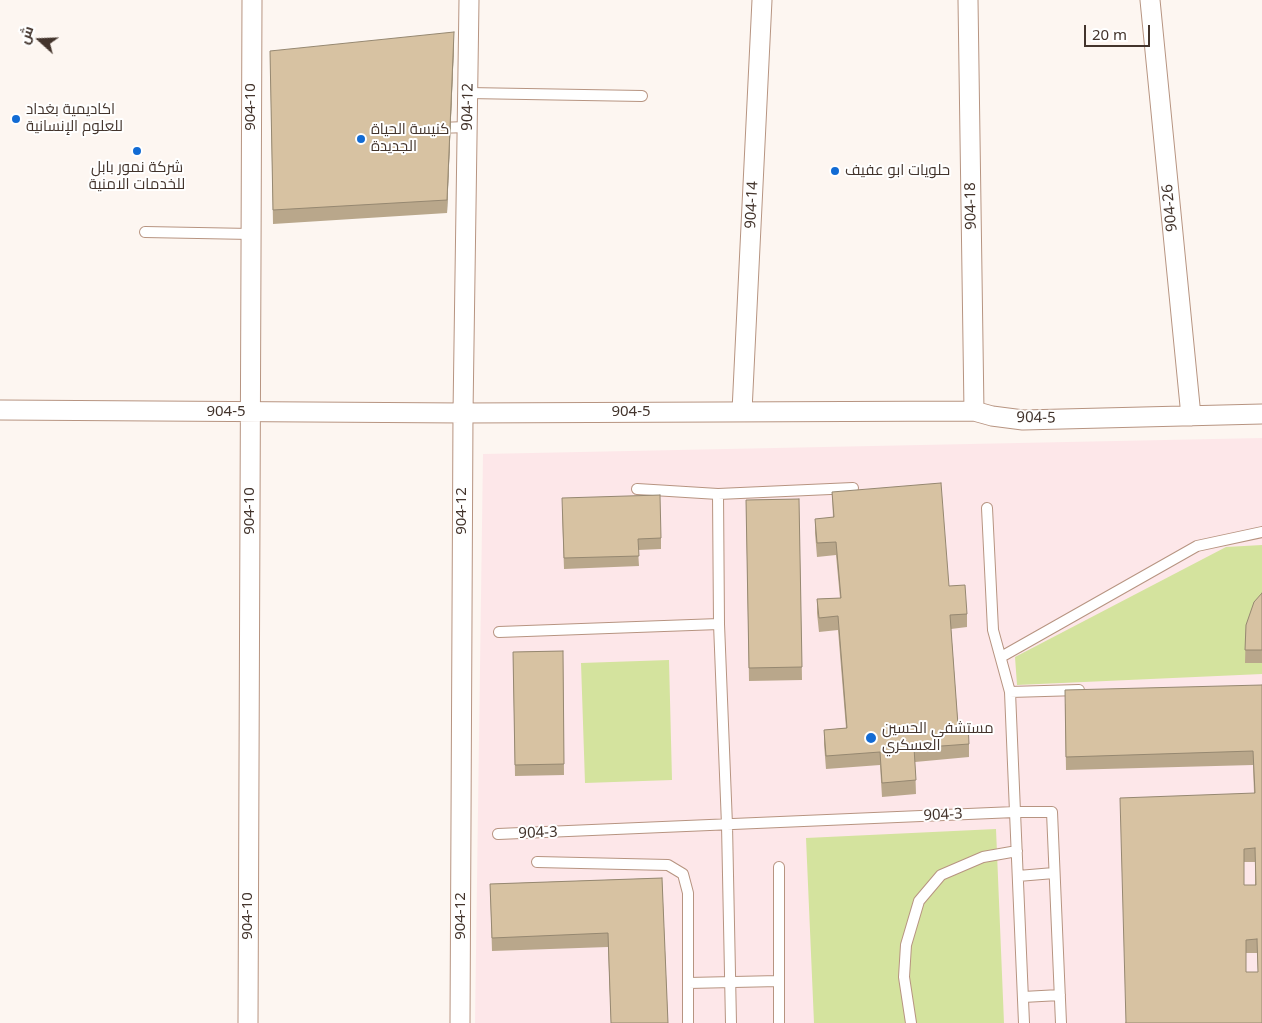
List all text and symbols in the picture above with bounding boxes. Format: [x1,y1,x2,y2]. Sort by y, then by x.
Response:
north arrow [15,15,65,65]
scale bar [1087,15,1153,47]
text: ش [13,23,37,46]
text: 20 m [1092,24,1127,44]
street label: 904-10 [242,83,260,131]
street label: 904-12 [459,83,477,131]
place label: اكاديمية بغداد للعلوم الإنسانية [26,101,123,136]
marker: اكاديمية بغداد للعلوم الإنسانية [10,113,22,125]
place label: كنيسة الحياة الجديدة [371,121,449,156]
marker: كنيسة الحياة الجديدة [355,133,367,145]
marker: شركة نمور بابل للخدمات الامنية [131,145,143,157]
place label: شركة نمور بابل للخدمات الامنية [89,159,185,194]
place label: حلويات ابو عفيف [845,162,950,180]
marker: حلويات ابو عفيف [829,165,841,177]
street label: 904-14 [742,181,762,229]
street label: 904-18 [962,182,980,230]
street label: 904-26 [1159,183,1181,233]
street label: 904-5 [206,403,246,421]
street label: 904-5 [611,403,651,421]
street label: 904-5 [1016,409,1056,427]
street label: 904-10 [241,487,259,535]
street label: 904-12 [453,487,471,535]
place label: مستشفى الحسين العسكري [882,720,994,755]
marker: مستشفى الحسين العسكري [864,731,878,745]
street label: 904-3 [923,805,963,825]
street label: 904-3 [518,823,558,843]
street label: 904-10 [239,892,257,940]
street label: 904-12 [452,892,470,940]

